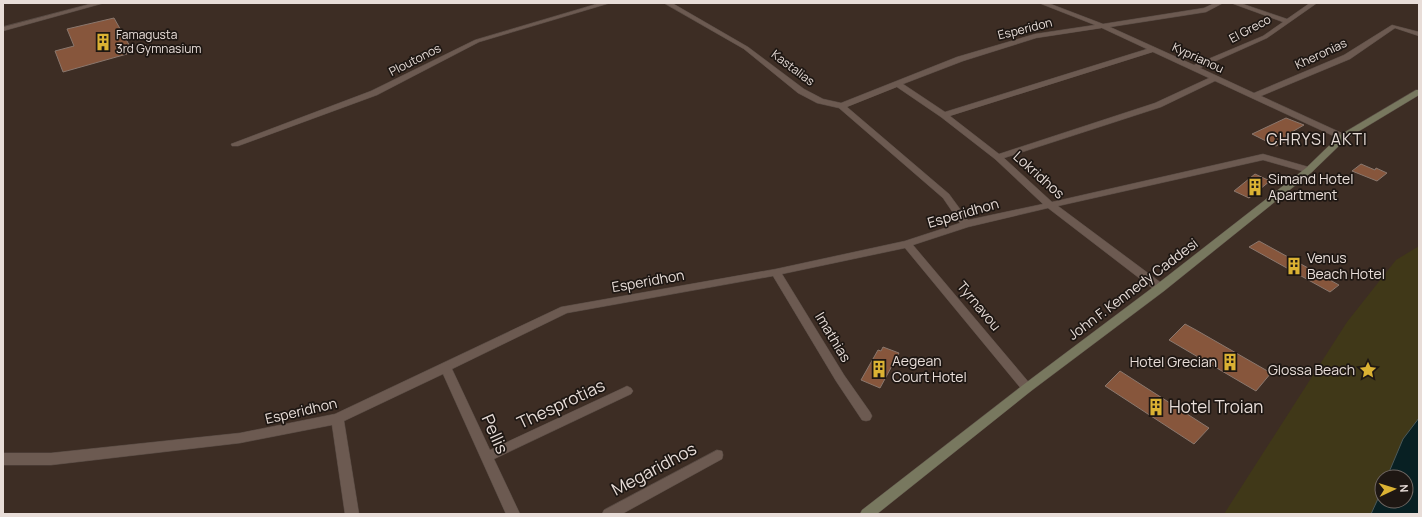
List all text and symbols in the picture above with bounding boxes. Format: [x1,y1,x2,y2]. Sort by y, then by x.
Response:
street label: El Greco [1226,10,1274,47]
street label: Esperidon [996,14,1054,44]
place label: Famagusta 3rd Gymnasium [116,26,202,57]
building icon: Famagusta 3rd Gymnasium [93,32,113,52]
street label: Kheronias [1292,34,1350,73]
street label: Kyprianou [1170,38,1227,77]
street label: Ploutonos [386,39,444,80]
street label: Kastalias [768,46,818,89]
district label: CHRYSI AKTI [1266,128,1368,150]
street label: Lokridhos [1010,147,1069,203]
place label: Simand Hotel Apartment [1268,169,1354,204]
building icon: Simand Hotel Apartment [1245,177,1265,197]
street label: Esperidhon [925,193,1001,232]
street label: John F. Kennedy Caddesi [1064,233,1202,344]
place label: Venus Beach Hotel [1307,248,1385,283]
building icon: Venus Beach Hotel [1284,256,1304,276]
street label: Esperidhon [610,265,686,296]
street label: Tyrnavou [953,277,1006,334]
street label: Imathias [811,308,856,365]
place label: Aegean Court Hotel [892,351,967,386]
place label: Hotel Grecian [1130,352,1217,371]
building icon: Hotel Grecian [1220,352,1240,372]
building icon: Aegean Court Hotel [869,359,889,379]
place label: Glossa Beach [1268,360,1355,379]
place icon: Glossa Beach [1358,360,1378,380]
street label: Thesprotias [513,373,608,434]
street label: Esperidhon [263,393,339,428]
place label: Hotel Troian [1169,395,1263,418]
building icon: Hotel Troian [1146,397,1166,417]
street label: Pellis [477,410,514,457]
street label: Megaridhos [607,437,700,501]
north arrow [1374,469,1414,509]
text: N [1397,484,1412,493]

